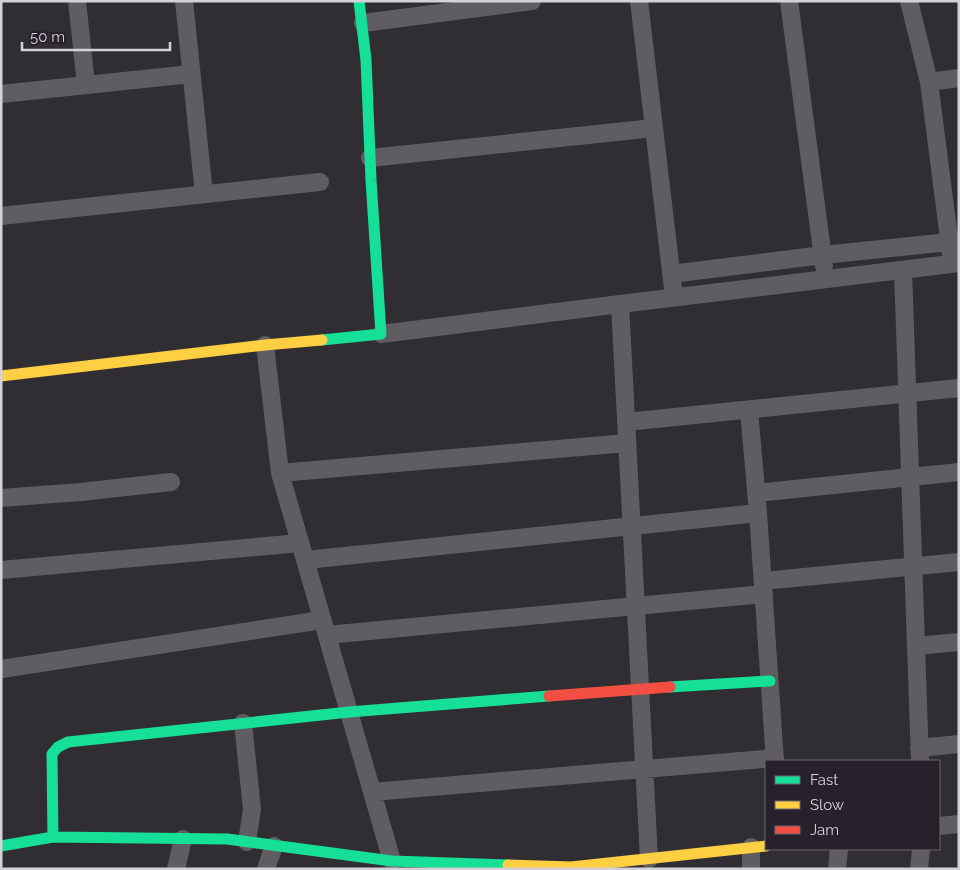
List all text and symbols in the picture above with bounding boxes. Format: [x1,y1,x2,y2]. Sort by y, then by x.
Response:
scale bar [22,20,170,52]
text: 50 m [30,28,65,46]
legend [765,760,940,850]
text: Fast [810,771,838,789]
text: Slow [810,796,844,814]
text: Jam [810,821,839,839]

